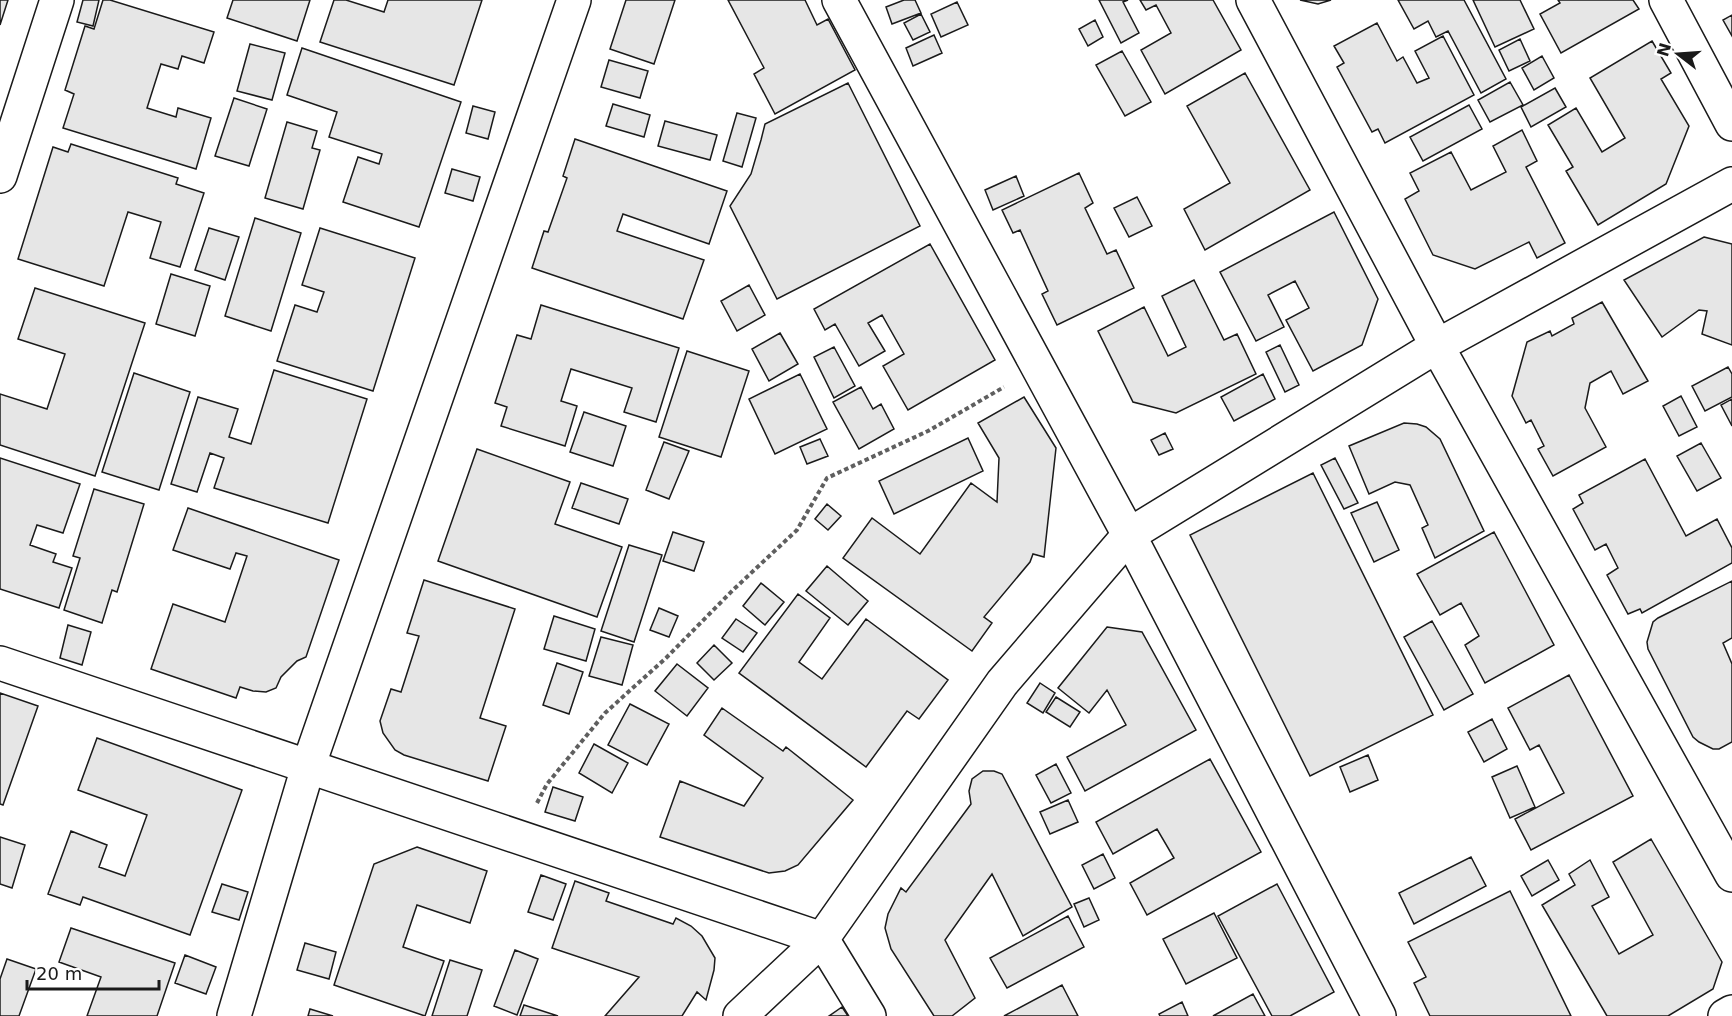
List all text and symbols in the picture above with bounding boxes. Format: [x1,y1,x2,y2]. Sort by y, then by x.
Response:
north arrow [1648,24,1708,84]
text: N [1653,41,1675,59]
scale bar [27,953,159,991]
text: 20 m [36,963,82,984]

